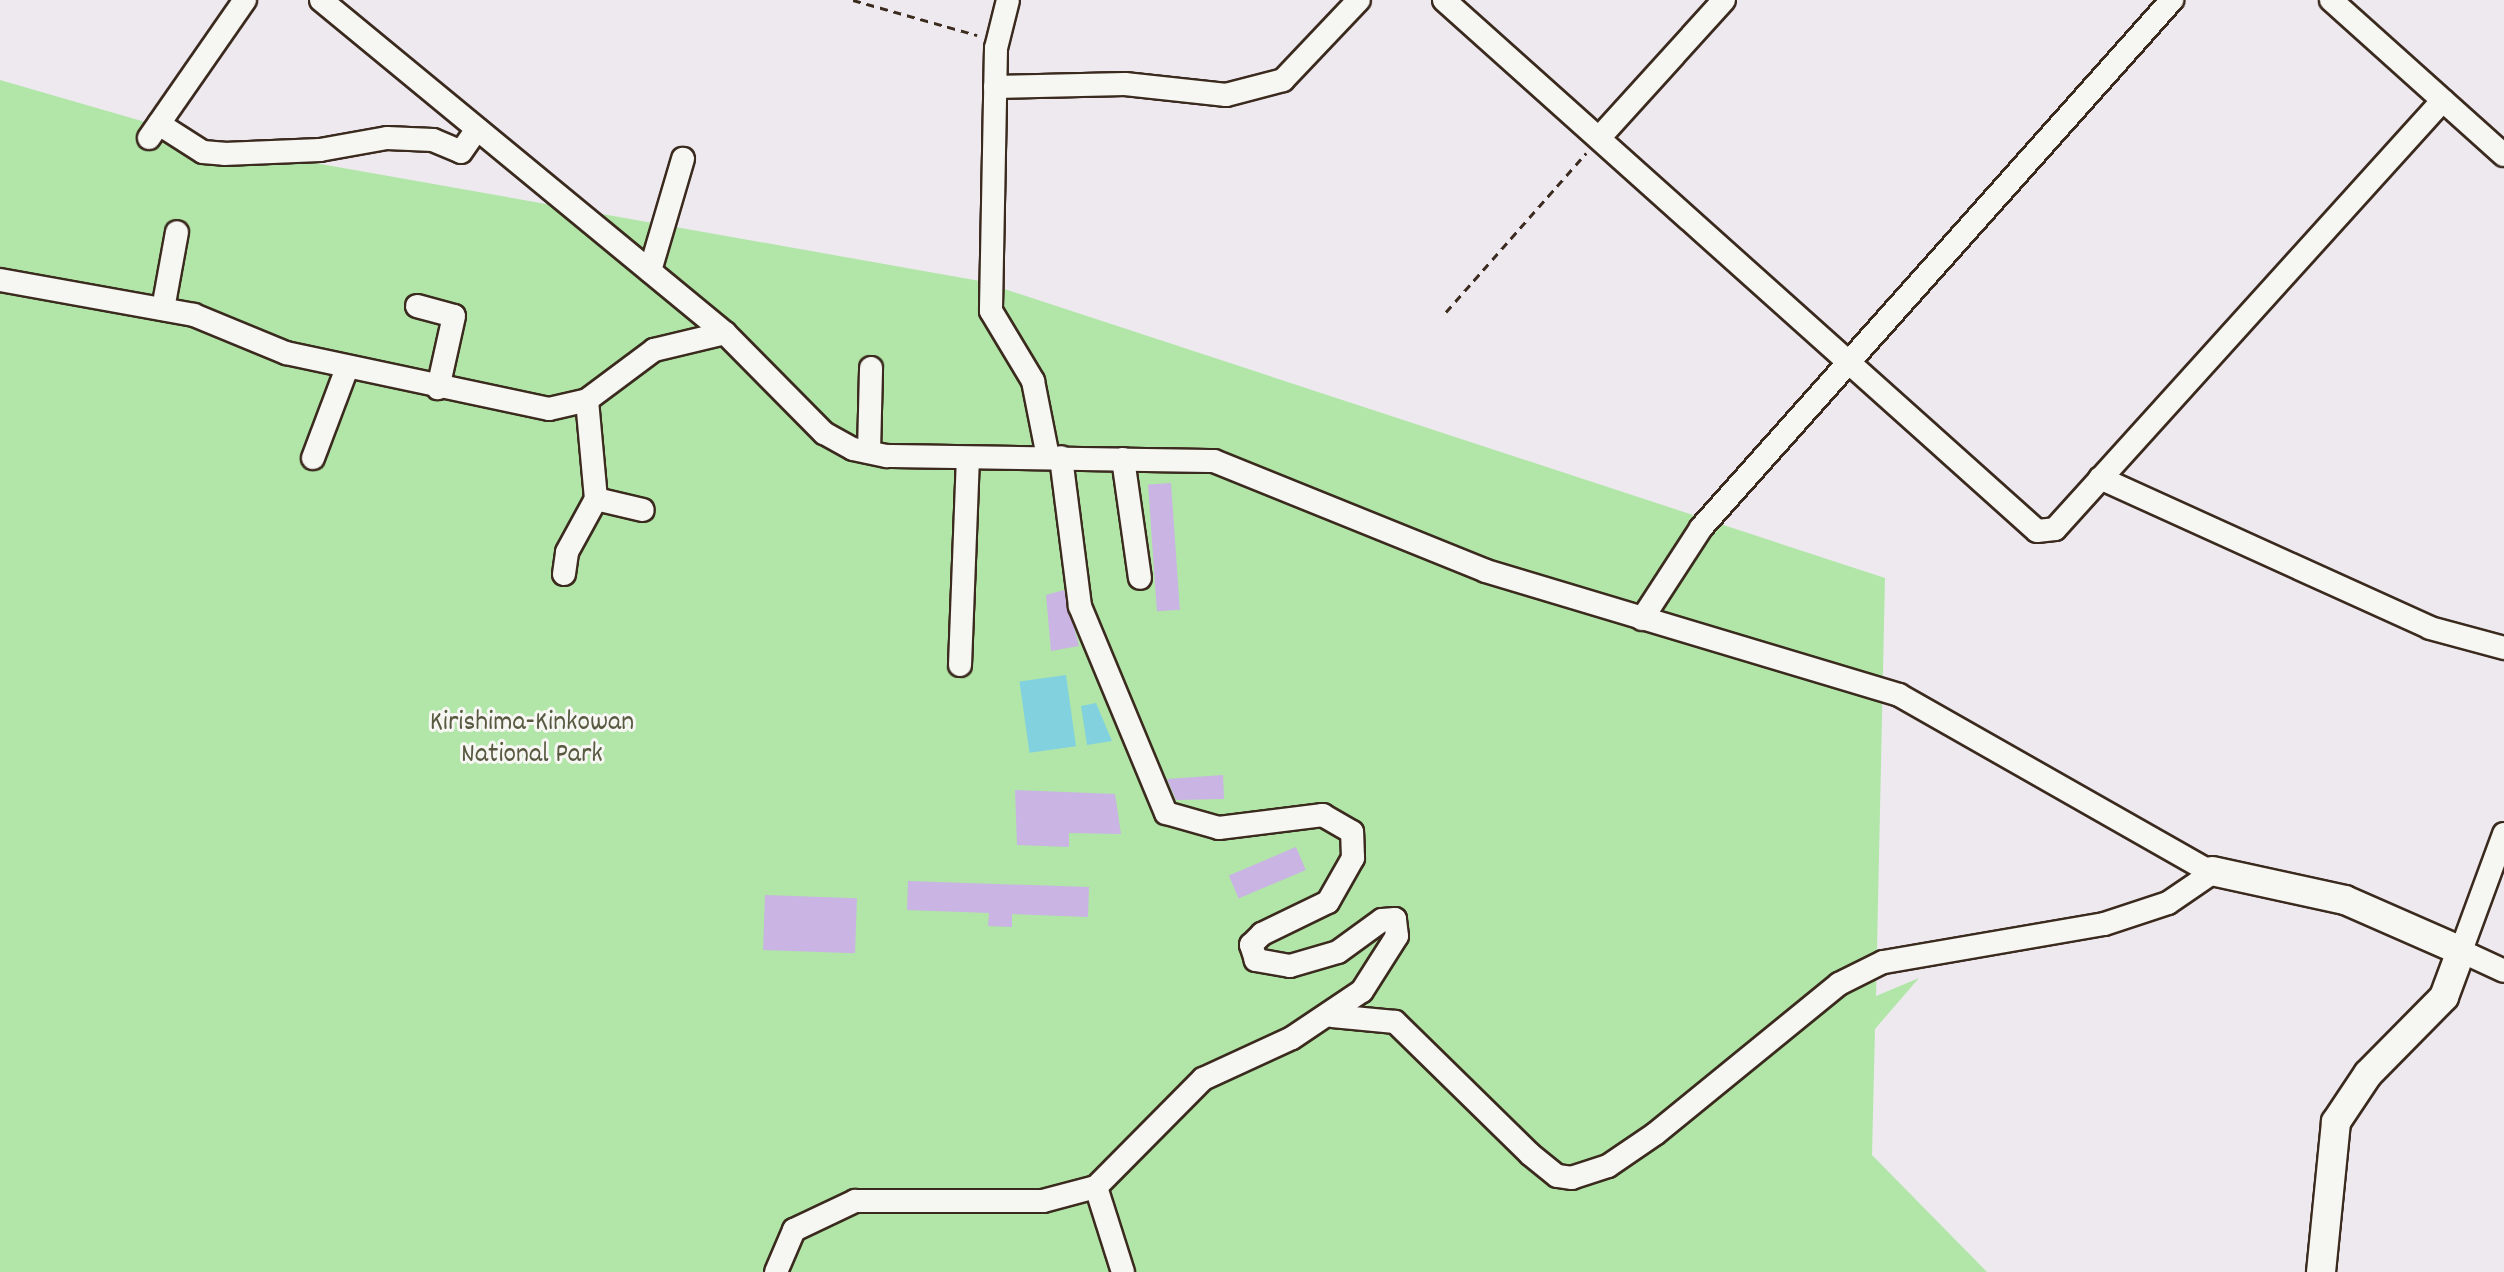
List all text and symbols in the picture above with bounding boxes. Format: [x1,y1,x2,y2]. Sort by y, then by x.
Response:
park label: Kirishima-Kinkowan National Park [430,707,634,773]

